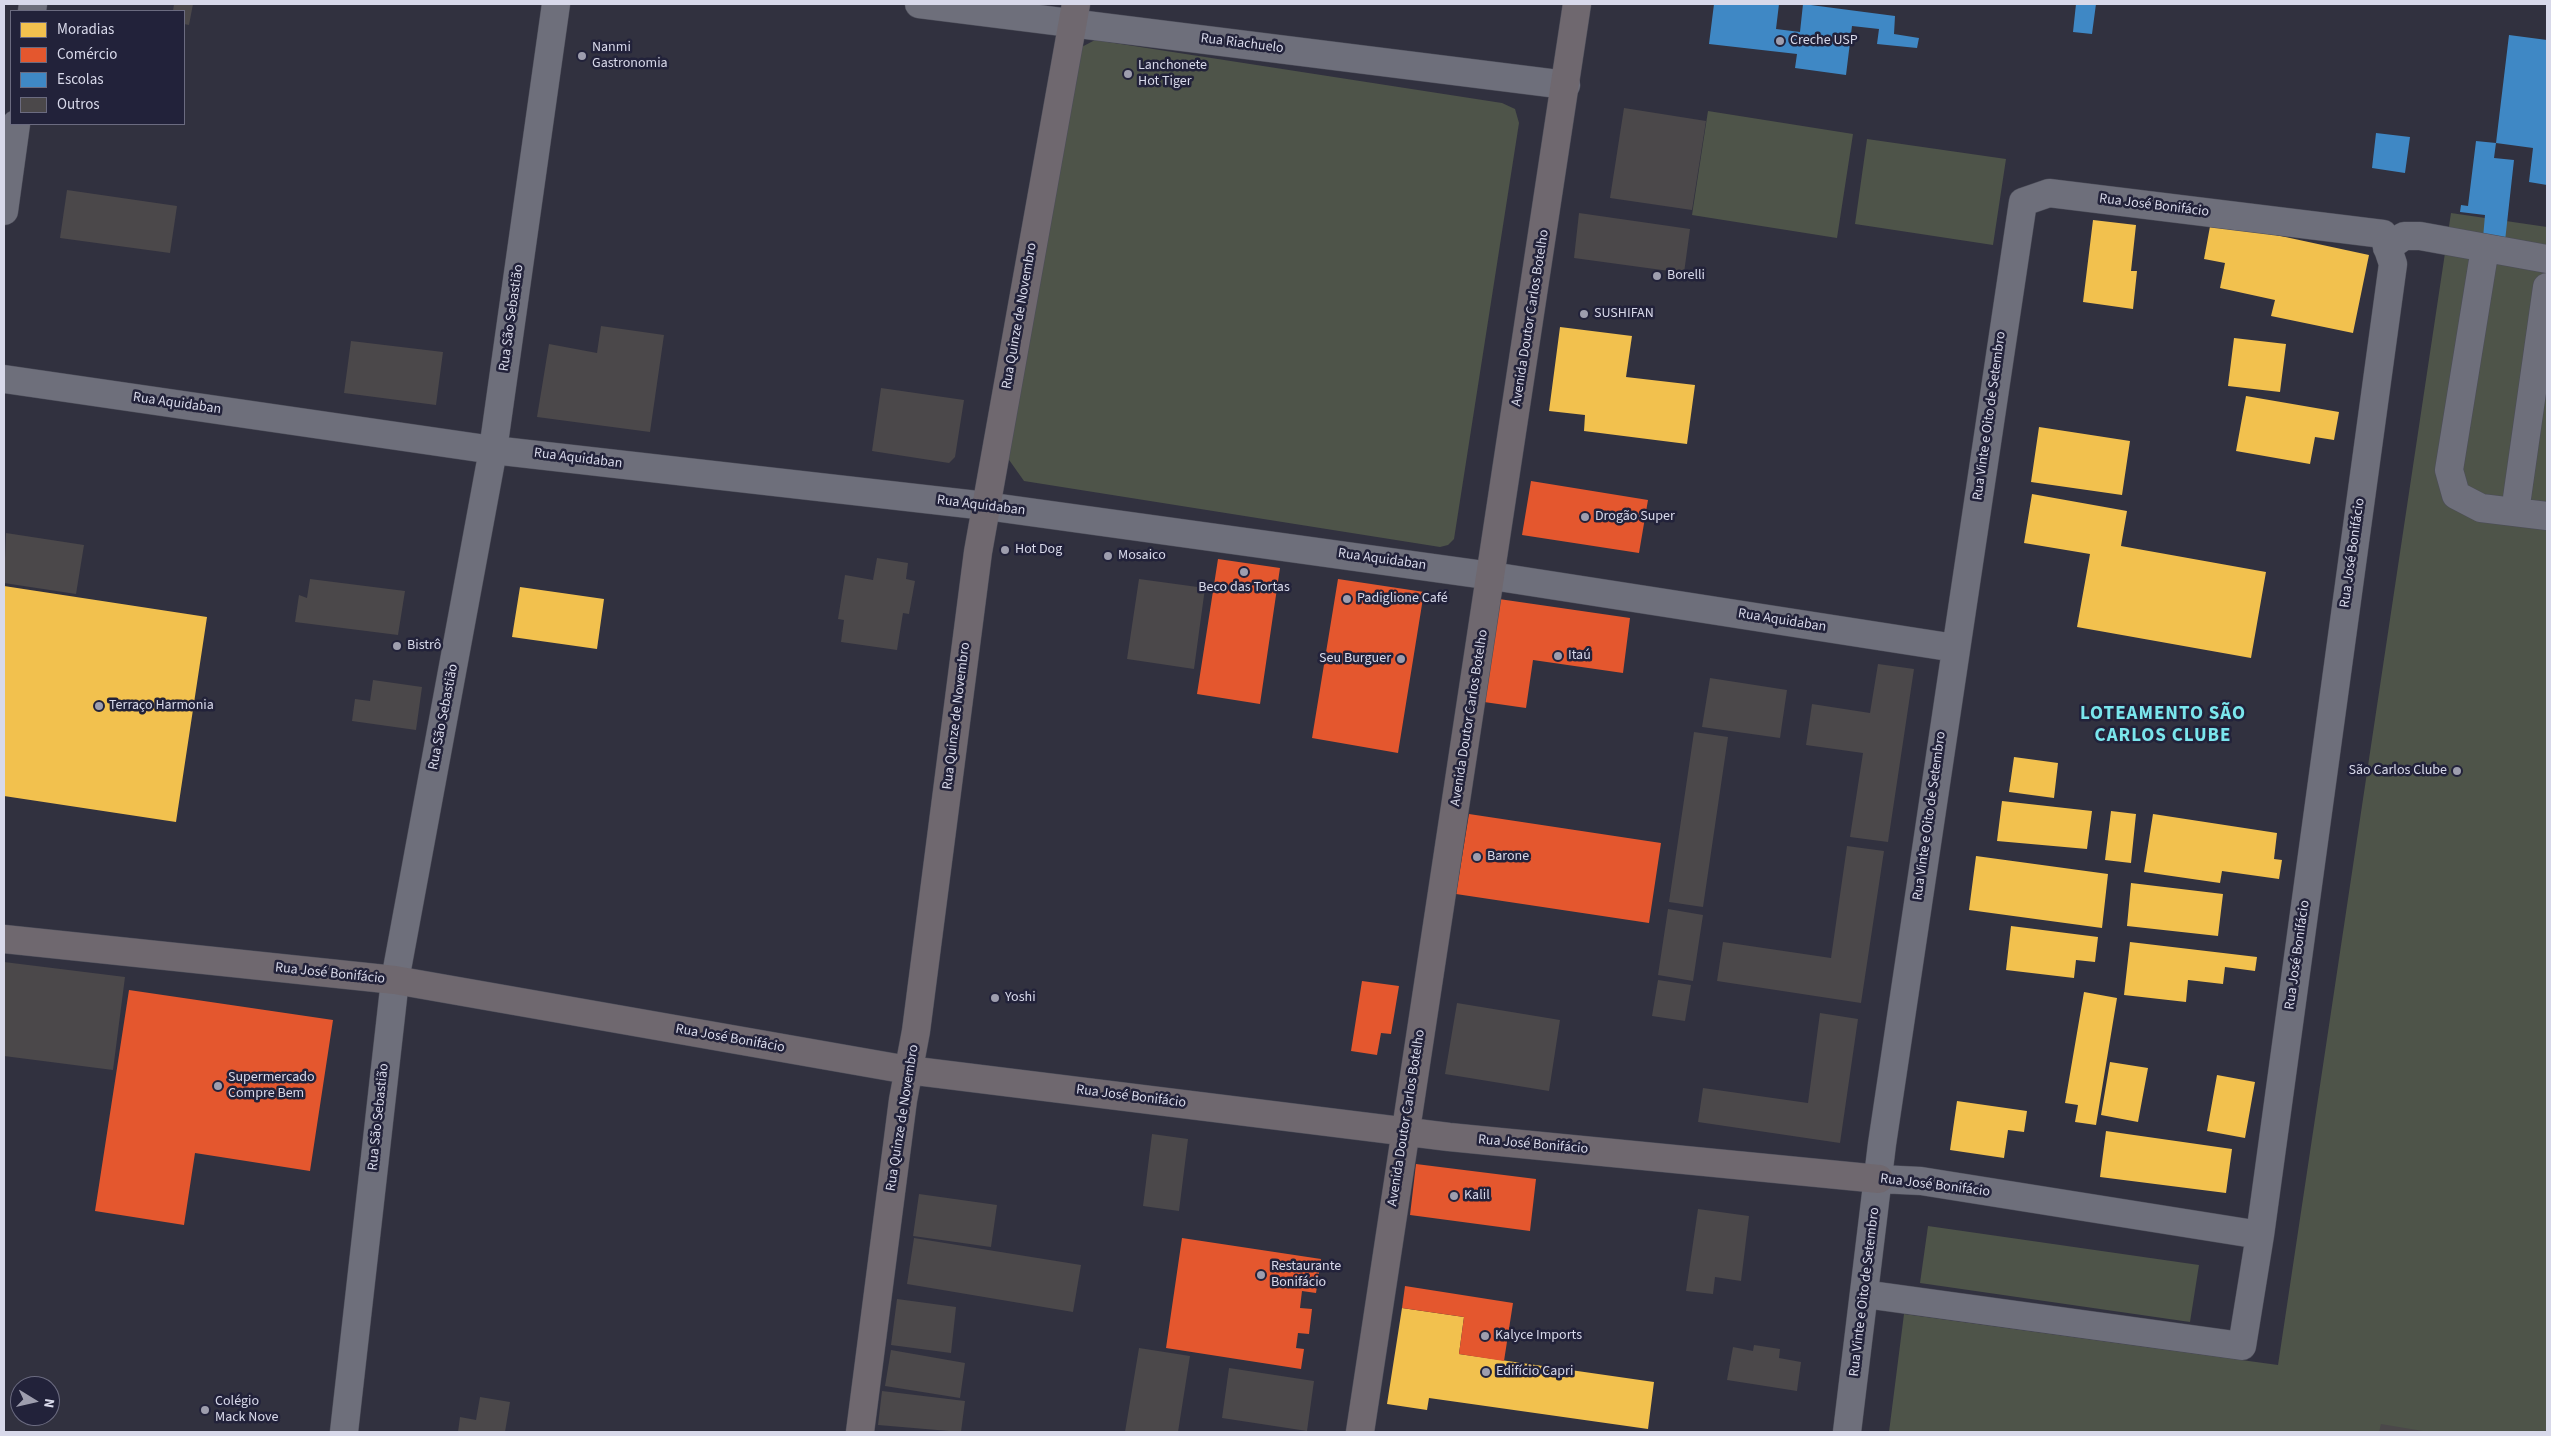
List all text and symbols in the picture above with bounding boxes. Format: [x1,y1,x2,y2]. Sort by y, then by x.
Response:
legend [10,10,185,125]
text: Moradias [57,19,114,40]
street label: Rua Riachuelo [1199,31,1285,57]
place label: Creche USP [1790,33,1858,49]
marker: Creche USP [1774,35,1786,47]
place label: Nanmi Gastronomia [592,40,668,72]
text: Comércio [57,44,117,65]
marker: Nanmi Gastronomia [576,50,588,62]
place label: Lanchonete Hot Tiger [1138,58,1207,90]
marker: Lanchonete Hot Tiger [1122,68,1134,80]
text: Escolas [57,69,104,90]
text: Outros [57,94,100,115]
street label: Rua José Bonifácio [2098,191,2210,221]
street label: Avenida Doutor Carlos Botelho [1509,228,1553,408]
street label: Rua Quinze de Novembro [999,242,1041,390]
street label: Rua São Sebastião [496,263,528,373]
place label: Borelli [1667,268,1705,284]
marker: Borelli [1651,270,1663,282]
place label: SUSHIFAN [1594,306,1654,322]
marker: SUSHIFAN [1578,308,1590,320]
street label: Rua Vinte e Oito de Setembro [1970,330,2010,502]
street label: Rua Aquidaban [132,389,222,419]
street label: Rua Aquidaban [533,445,623,473]
street label: Rua Aquidaban [936,492,1026,520]
street label: Rua José Bonifácio [2337,497,2369,609]
place label: Drogão Super [1595,509,1675,525]
marker: Drogão Super [1579,511,1591,523]
place label: Hot Dog [1015,542,1062,558]
marker: Hot Dog [999,544,1011,556]
street label: Rua Aquidaban [1337,545,1427,575]
place label: Mosaico [1118,548,1166,564]
marker: Mosaico [1102,550,1114,562]
marker: Beco das Tortas [1238,566,1250,578]
place label: Beco das Tortas [1198,580,1290,596]
place label: Padiglione Café [1357,591,1448,607]
marker: Padiglione Café [1341,593,1353,605]
street label: Rua Aquidaban [1737,606,1827,636]
street label: Avenida Doutor Carlos Botelho [1448,628,1492,808]
place label: Bistrô [407,638,441,654]
marker: Bistrô [391,640,403,652]
street label: Rua Quinze de Novembro [940,641,974,791]
place label: Itaú [1568,648,1591,664]
marker: Itaú [1552,650,1564,662]
place label: Seu Burguer [1319,651,1391,667]
marker: Seu Burguer [1395,653,1407,665]
street label: Rua São Sebastião [425,662,463,772]
place label: Terraço Harmonia [109,698,214,714]
marker: Terraço Harmonia [93,700,105,712]
district label: LOTEAMENTO SÃO CARLOS CLUBE [2078,704,2248,748]
street label: Rua Vinte e Oito de Setembro [1910,730,1950,902]
place label: São Carlos Clube [2349,763,2447,779]
marker: São Carlos Clube [2451,765,2463,777]
place label: Barone [1487,849,1529,865]
marker: Barone [1471,851,1483,863]
street label: Rua José Bonifácio [2282,899,2314,1011]
street label: Rua José Bonifácio [274,960,386,988]
place label: Yoshi [1005,990,1036,1006]
marker: Yoshi [989,992,1001,1004]
street label: Rua José Bonifácio [674,1021,786,1057]
street label: Avenida Doutor Carlos Botelho [1385,1028,1429,1208]
street label: Rua Quinze de Novembro [883,1043,923,1193]
street label: Rua São Sebastião [365,1063,393,1171]
place label: Supermercado Compre Bem [228,1070,315,1102]
marker: Supermercado Compre Bem [212,1080,224,1092]
street label: Rua José Bonifácio [1075,1082,1187,1112]
street label: Rua José Bonifácio [1477,1132,1589,1158]
street label: Rua José Bonifácio [1879,1171,1991,1201]
place label: Kalil [1464,1188,1490,1204]
marker: Kalil [1448,1190,1460,1202]
street label: Rua Vinte e Oito de Setembro [1846,1206,1884,1378]
place label: Restaurante Bonifácio [1271,1259,1341,1292]
marker: Restaurante Bonifácio [1255,1269,1267,1281]
place label: Kalyce Imports [1495,1328,1582,1344]
marker: Kalyce Imports [1479,1330,1491,1342]
place label: Edifício Capri [1496,1364,1573,1380]
marker: Edifício Capri [1480,1366,1492,1378]
north arrow [10,1376,60,1426]
place label: Colégio Mack Nove [215,1394,278,1426]
text: N [38,1397,59,1409]
marker: Colégio Mack Nove [199,1404,211,1416]

